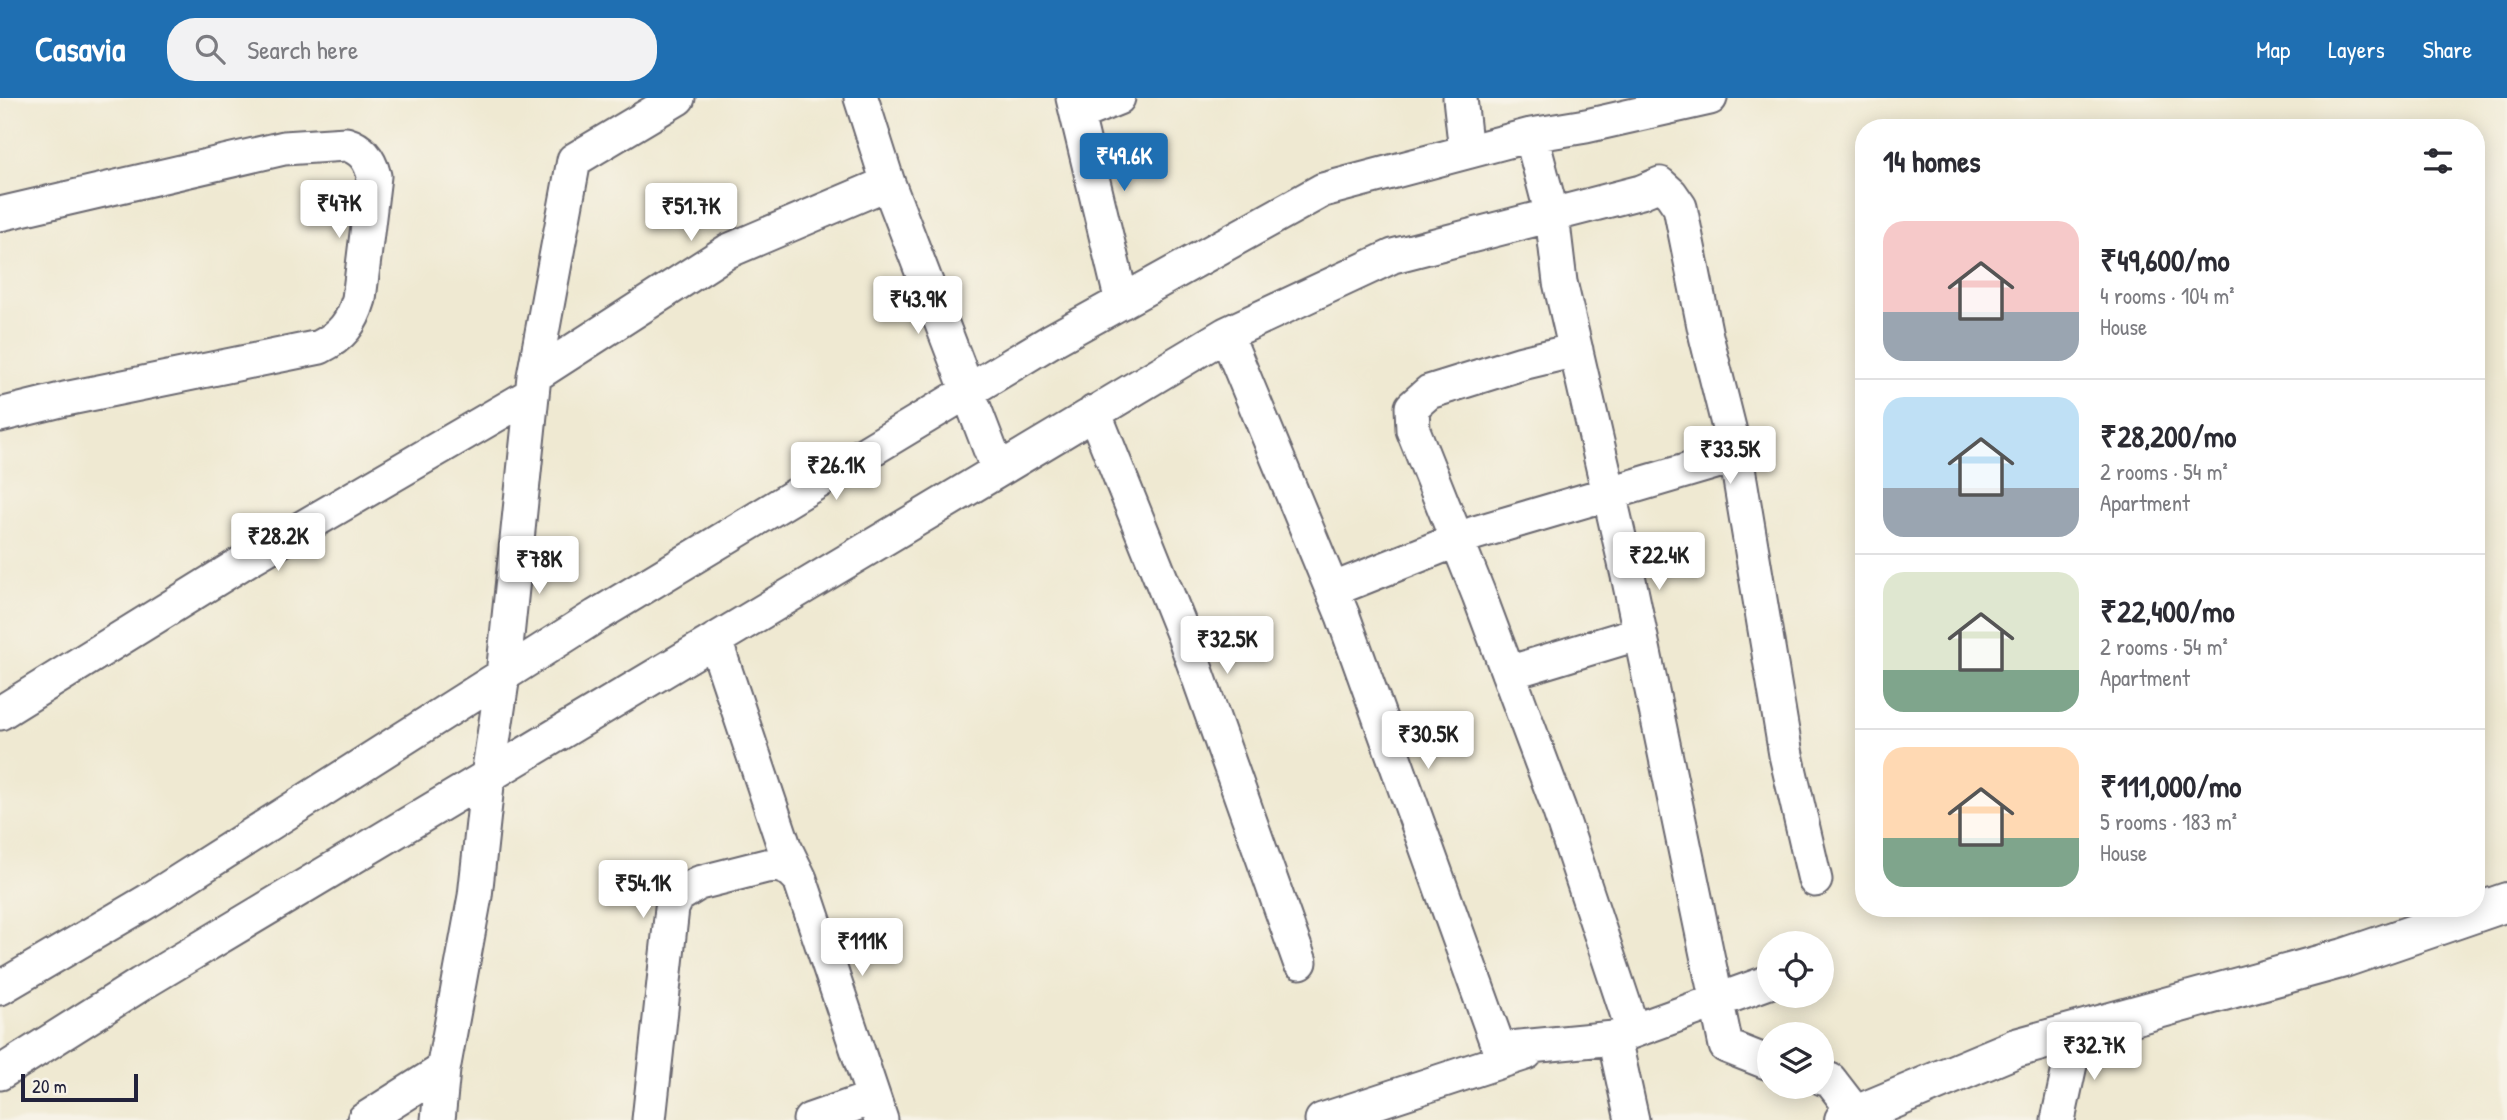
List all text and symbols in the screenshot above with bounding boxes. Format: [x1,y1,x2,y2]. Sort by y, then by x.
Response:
search box [167,18,657,81]
text: Casavia [35,27,125,71]
icon: search [191,30,229,68]
text: Search here [247,32,358,67]
text: Map [2256,33,2290,65]
text: Layers [2328,33,2385,65]
text: Share [2423,33,2472,65]
pin: ₹49.6K [1067,134,1181,193]
text: ₹49.6K [1096,140,1152,171]
text: 14 homes [1883,141,1981,181]
icon: filters [2419,142,2457,180]
pin: ₹47K [298,180,380,240]
pin: ₹51.7K [634,184,748,243]
text: ₹47K [316,187,362,218]
text: ₹51.7K [661,190,721,221]
text: ₹49,600/mo [2100,240,2230,280]
icon: home [1939,249,2023,333]
pin: ₹43.9K [861,276,975,336]
text: 4 rooms · 104 m² [2100,280,2234,311]
text: ₹43.9K [889,283,947,314]
text: House [2100,311,2147,342]
text: ₹28,200/mo [2100,416,2236,456]
icon: home [1939,425,2023,509]
pin: ₹33.5K [1673,426,1787,486]
text: ₹33.5K [1700,433,1760,464]
pin: ₹26.1K [779,442,893,502]
text: ₹26.1K [807,449,865,480]
text: 2 rooms · 54 m² [2100,456,2228,487]
text: Apartment [2100,487,2190,518]
pin: ₹28.2K [221,514,335,573]
text: ₹28.2K [247,520,309,551]
pin: ₹22.4K [1602,532,1716,592]
pin: ₹78K [498,536,580,596]
text: ₹22.4K [1629,539,1689,570]
text: ₹78K [516,543,562,574]
text: ₹22,400/mo [2100,591,2235,631]
icon: home [1939,600,2023,684]
pin: ₹32.5K [1170,616,1284,676]
text: ₹32.5K [1197,623,1257,654]
text: 2 rooms · 54 m² [2100,631,2228,662]
text: Apartment [2100,662,2190,693]
pin: ₹30.5K [1371,712,1485,771]
text: ₹30.5K [1398,718,1458,749]
text: ₹111,000/mo [2100,766,2241,806]
icon: home [1939,775,2023,859]
text: 5 rooms · 183 m² [2100,806,2237,837]
text: House [2100,837,2147,868]
pin: ₹54.1K [586,860,700,920]
text: ₹54.1K [615,867,671,898]
pin: ₹111K [813,918,911,978]
text: ₹111K [837,925,887,956]
map controls [1757,931,1834,1099]
button: locate [1757,931,1834,1008]
button: layers [1757,1022,1834,1099]
pin: ₹32.7K [2037,1023,2151,1082]
text: ₹32.7K [2063,1029,2125,1060]
scale bar [21,1071,138,1103]
text: 20 m [32,1073,67,1099]

